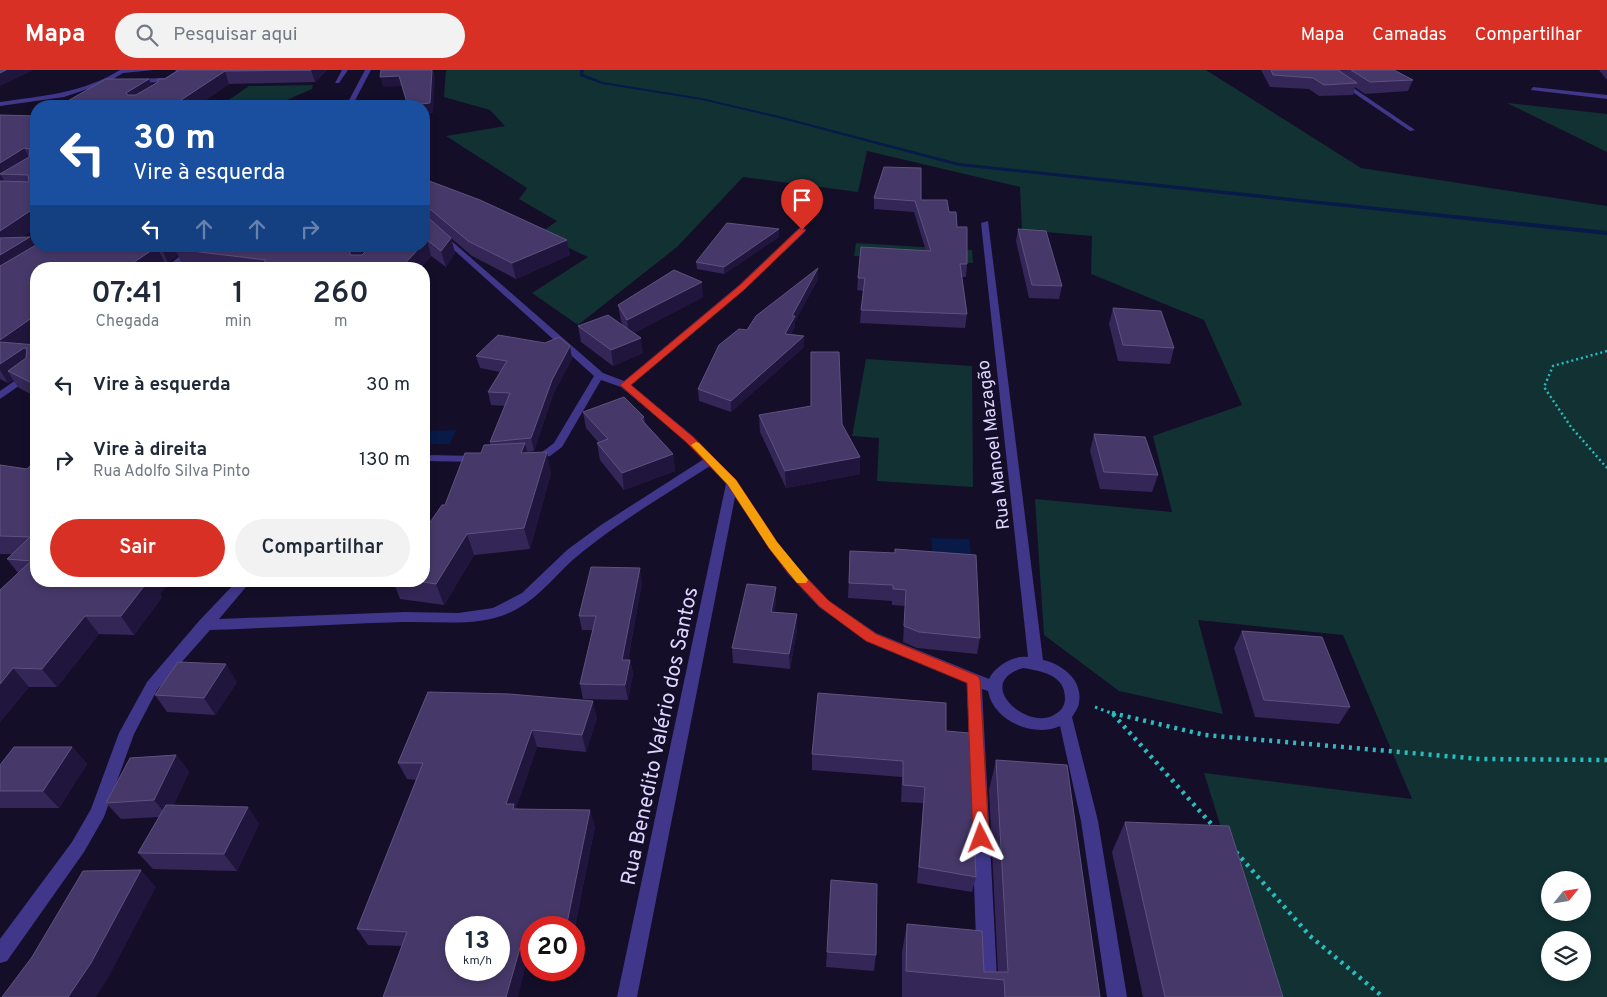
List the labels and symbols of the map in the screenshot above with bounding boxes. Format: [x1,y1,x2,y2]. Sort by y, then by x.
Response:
pin [781,179,823,230]
street label: Rua Manoel Mazagão [973,359,1016,531]
street label: Rua Benedito Valério dos Santos [616,585,705,888]
position arrow [954,811,1006,863]
north arrow [1541,871,1591,921]
speed limit sign: 20 [520,916,585,981]

